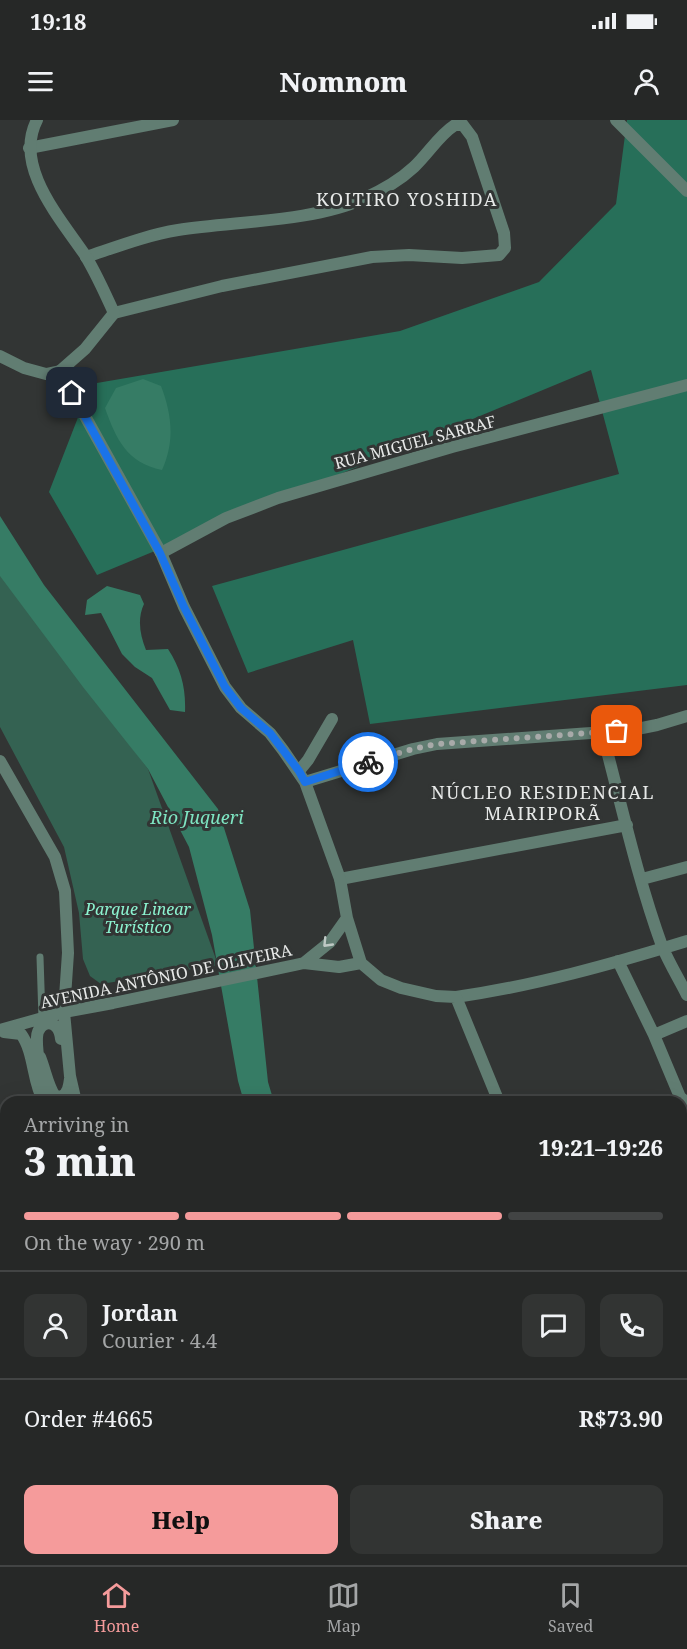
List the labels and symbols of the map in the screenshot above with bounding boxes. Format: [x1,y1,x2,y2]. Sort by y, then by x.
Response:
district label: KOITIRO YOSHIDA [316,187,498,211]
pin [46,367,97,418]
street label: RUA MIGUEL SARRAF [332,410,498,474]
pin [591,705,642,756]
courier [338,732,398,792]
district label: NÚCLEO RESIDENCIAL MAIRIPORÃ [431,780,655,825]
water label: Rio Juqueri [149,805,244,829]
park label: Parque Linear Turístico [84,898,192,938]
one-way arrow [324,935,335,946]
street label: AVENIDA ANTÔNIO DE OLIVEIRA [38,938,294,1013]

